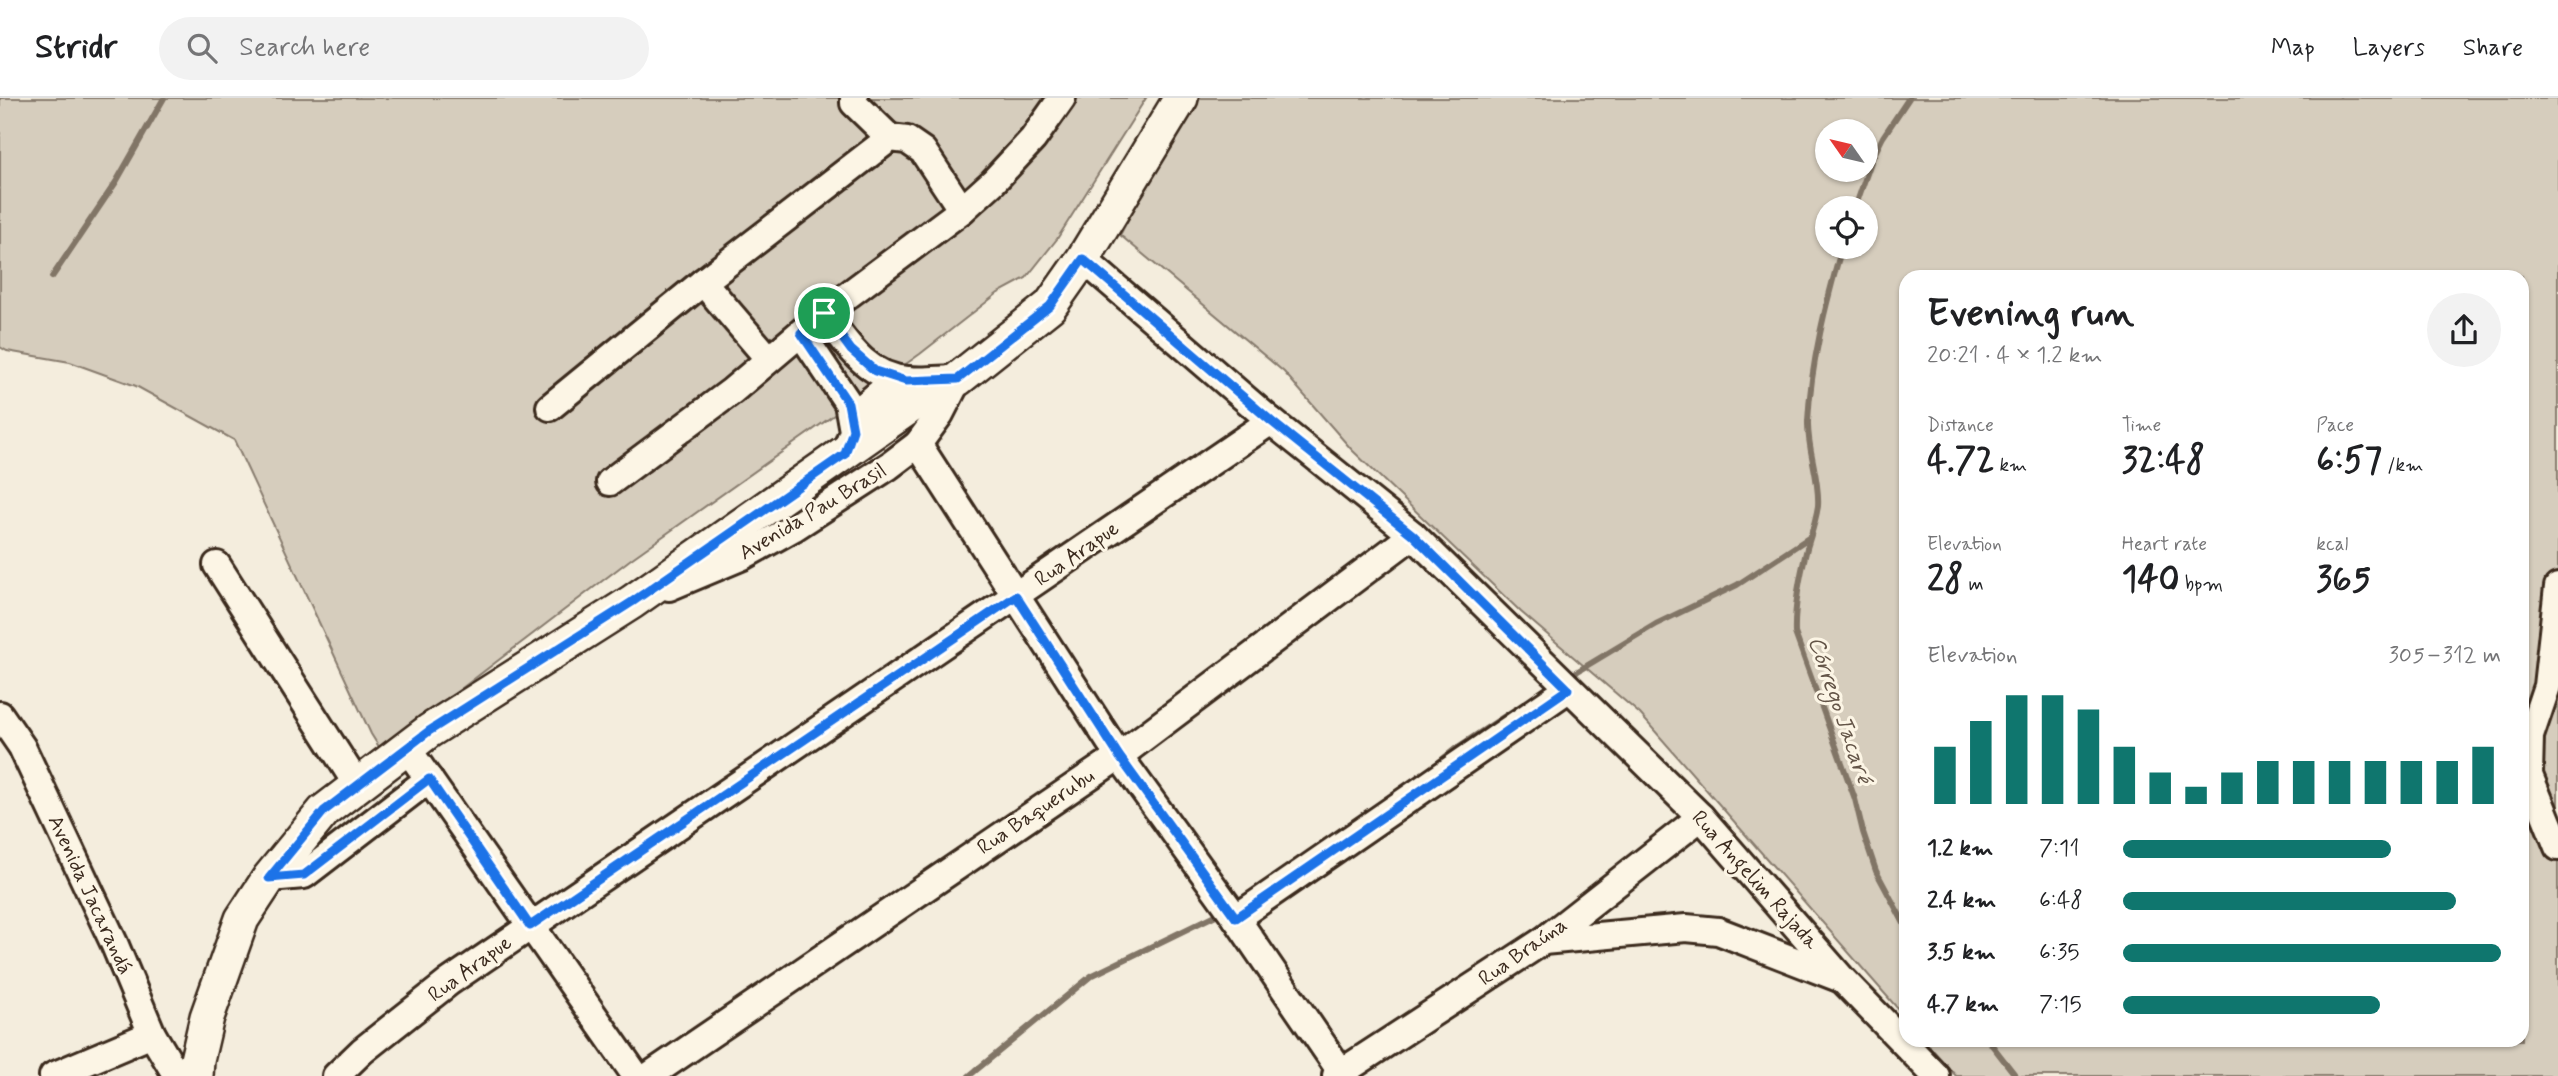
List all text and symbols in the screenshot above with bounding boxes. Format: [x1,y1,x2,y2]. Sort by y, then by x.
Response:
search box [159,17,649,80]
text: Stridr [35,26,117,70]
icon: search [183,29,221,67]
text: Search here [239,31,370,65]
text: Map [2271,33,2315,64]
text: Layers [2353,33,2425,64]
text: Share [2463,33,2523,64]
north arrow [1815,119,1878,182]
map controls [1815,119,1878,259]
button: locate [1815,196,1878,259]
pin [794,283,854,343]
text: Evening run [1927,290,2134,339]
button: share [2427,293,2501,367]
icon: arrive [805,294,843,332]
text: 20:21 · 4 × 1.2 km [1927,341,2102,371]
text: Distance [1927,413,1994,438]
text: Time [2122,413,2161,438]
text: Pace [2316,413,2354,438]
text: 4.72 [1927,438,1994,484]
text: 32:48 [2122,438,2205,484]
text: 6:57 [2316,438,2382,484]
text: km [1994,453,2027,478]
text: /km [2382,453,2423,478]
street label: Avenida Pau Brasil [734,457,892,567]
street label: Rua Arapue [1029,515,1125,593]
text: Elevation [1927,532,2002,557]
text: Heart rate [2122,532,2207,557]
text: kcal [2316,532,2348,557]
text: 28 [1927,557,1963,603]
text: 140 [2122,557,2180,603]
text: 365 [2316,557,2371,603]
text: m [1963,572,1984,597]
text: bpm [2180,572,2223,597]
water label: Córrego Jacaré [1798,633,1879,791]
text: Elevation [1927,641,2018,671]
text: 305–312 m [2388,641,2501,671]
street label: Rua Baquerubu [972,762,1100,862]
street label: Rua Angelim Rajada [1684,805,1825,957]
street label: Avenida Jacarandá [41,811,139,979]
text: 1.2 km [1927,834,1993,864]
text: 7:11 [2039,834,2079,864]
text: 2.4 km [1927,886,1996,916]
text: 6:48 [2039,886,2083,916]
street label: Rua Braúna [1473,911,1573,993]
street label: Rua Arapue [422,929,518,1009]
text: 3.5 km [1927,938,1996,968]
text: 6:35 [2039,938,2080,968]
text: 4.7 km [1927,990,1999,1020]
text: 7:15 [2039,990,2082,1020]

